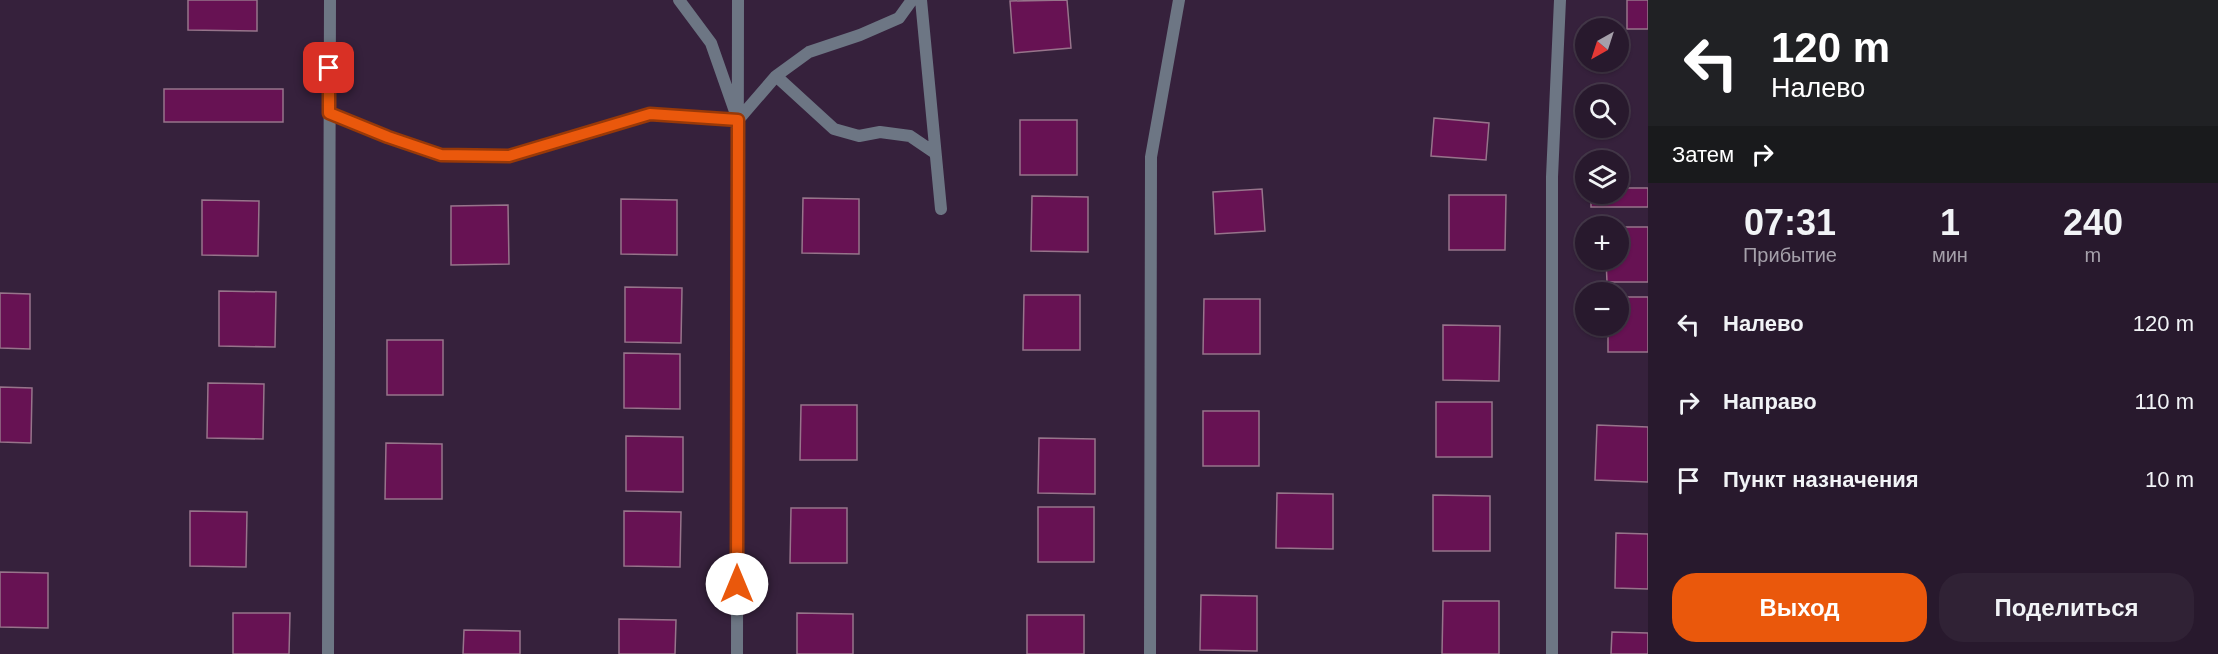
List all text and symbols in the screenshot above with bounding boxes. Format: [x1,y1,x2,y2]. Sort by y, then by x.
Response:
north arrow [1575,18,1629,72]
map controls [1575,18,1629,336]
icon: left [1672,24,1750,102]
text: 120 m [1771,24,1890,71]
pin [303,42,354,93]
icon: arrive [312,51,345,84]
text: Налево [1771,73,1865,103]
button: search [1575,84,1629,138]
icon: right [1746,138,1779,171]
text: Затем [1672,142,1734,167]
button: layers [1575,150,1629,204]
text: 07:31 [1744,202,1836,243]
text: 1 [1940,202,1960,243]
text: 240 [2063,202,2123,243]
button: + [1575,216,1629,270]
text: Прибытие [1743,244,1837,266]
text: мин [1932,244,1968,266]
text: m [2085,244,2101,266]
button: − [1575,282,1629,336]
icon: left [1672,308,1705,341]
text: Налево [1723,311,1804,336]
text: 120 m [2133,311,2194,336]
icon: right [1672,386,1705,419]
text: Направо [1723,389,1817,414]
text: 110 m [2134,389,2194,414]
icon: arrive [1672,464,1705,497]
text: Пункт назначения [1723,467,1919,492]
text: 10 m [2145,467,2194,492]
position arrow [705,552,769,616]
button: Выход [1672,573,1927,642]
button: Поделиться [1939,573,2194,642]

